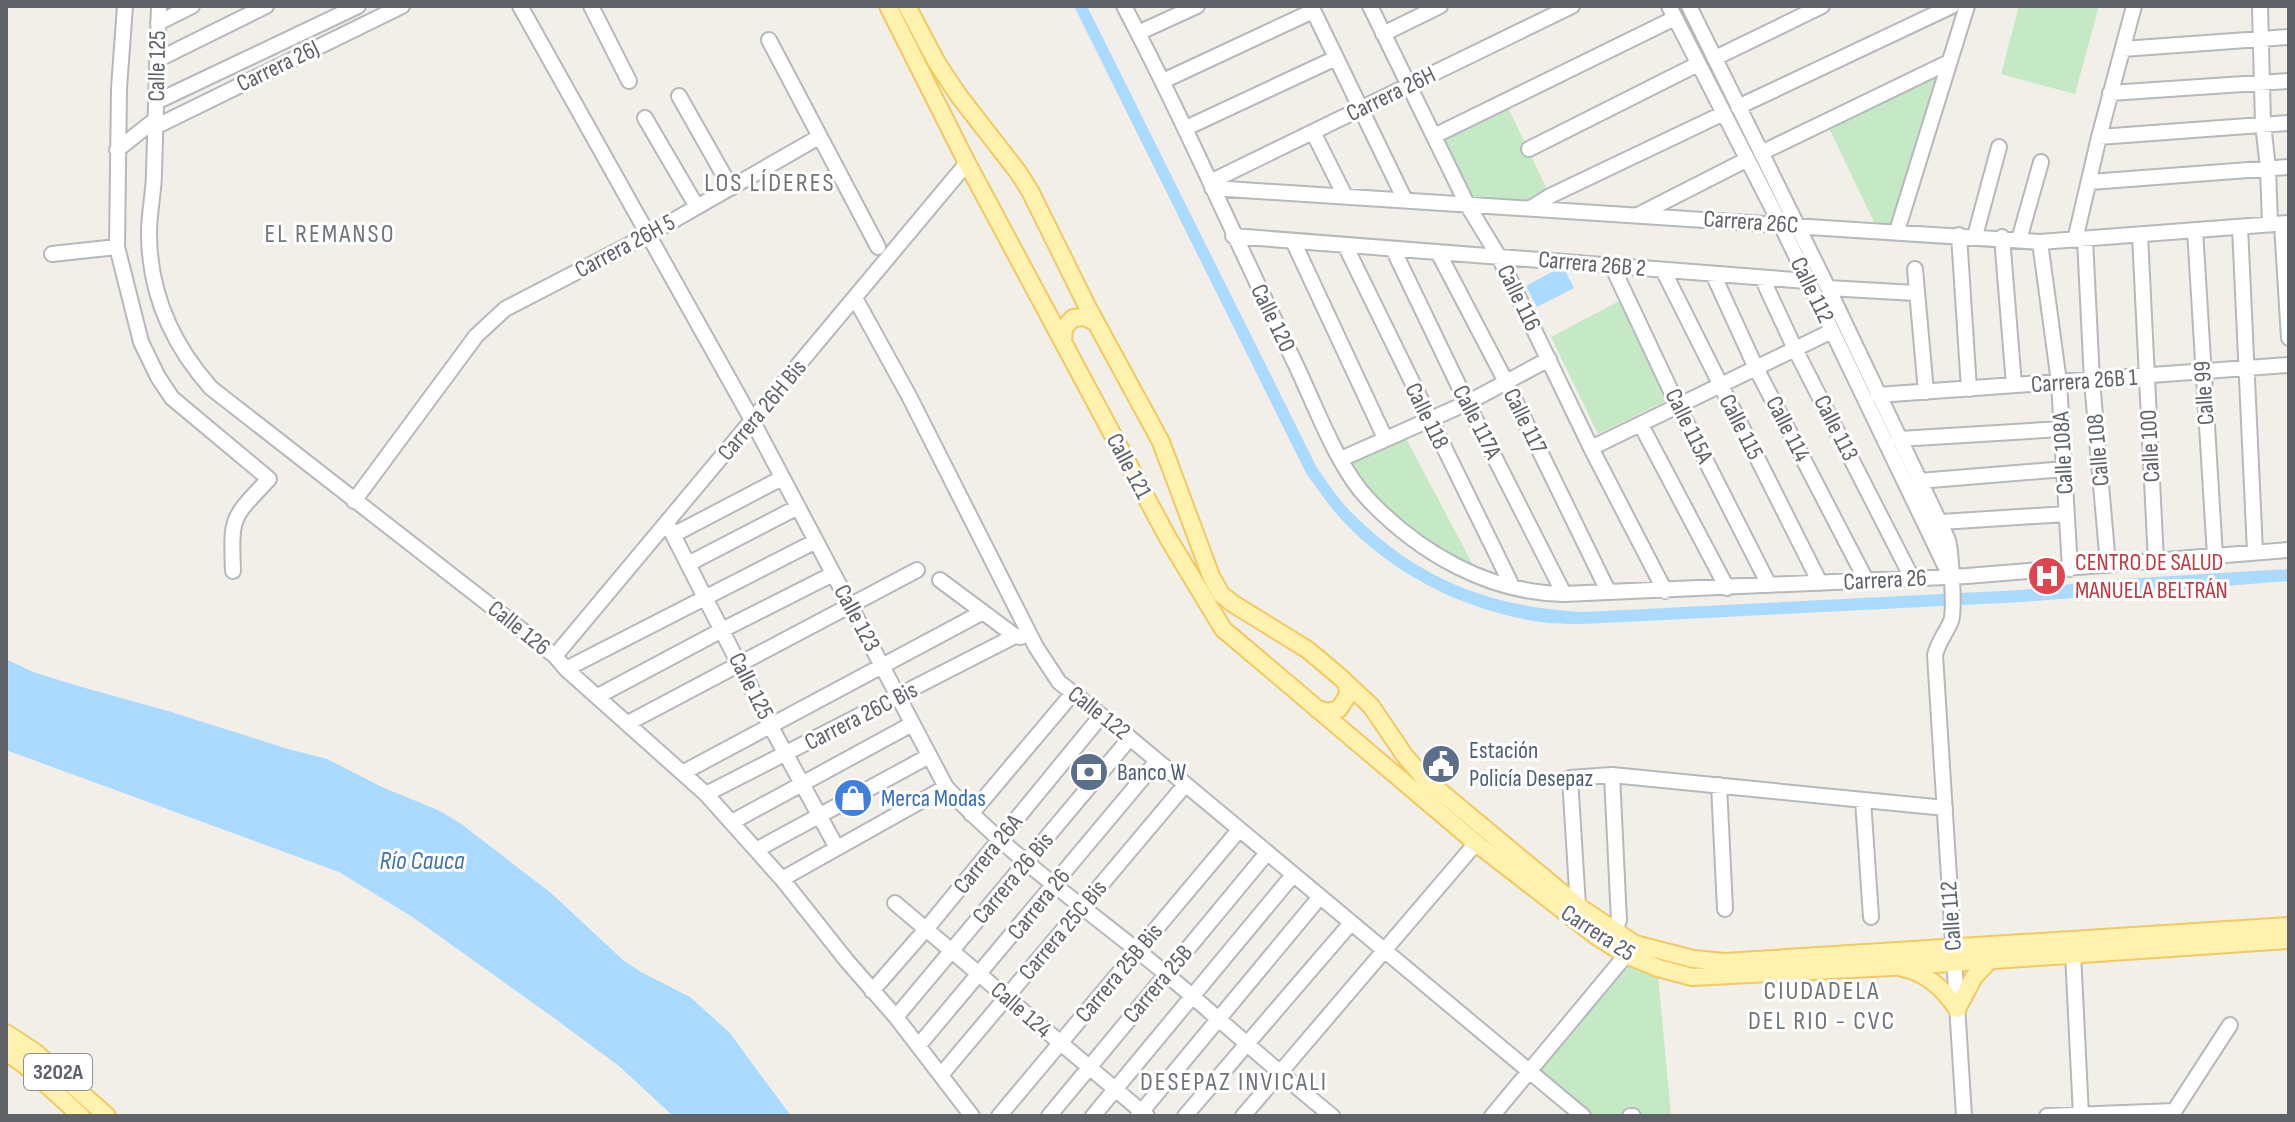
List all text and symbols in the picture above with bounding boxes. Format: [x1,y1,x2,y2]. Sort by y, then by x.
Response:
street label: Calle 125 [142,30,172,102]
street label: Carrera 26J [232,34,324,98]
street label: Carrera 26H [1342,60,1440,128]
district label: LOS LÍDERES [704,168,836,199]
street label: Carrera 26C [1703,204,1799,240]
street label: Carrera 26H 5 [570,208,680,284]
district label: EL REMANSO [265,219,395,250]
street label: Carrera 26B 2 [1537,245,1647,283]
street label: Calle 112 [1784,252,1840,328]
street label: Calle 116 [1491,260,1547,336]
street label: Calle 120 [1244,279,1302,357]
street label: Carrera 26H Bis [711,353,813,467]
street label: Calle 99 [2187,360,2221,426]
street label: Carrera 26B 1 [2030,363,2139,399]
street label: Calle 118 [1399,378,1455,454]
street label: Calle 117A [1446,380,1508,464]
street label: Calle 117 [1497,384,1553,459]
street label: Calle 115A [1659,384,1720,469]
street label: Calle 115 [1712,390,1770,464]
street label: Calle 113 [1807,390,1865,466]
street label: Calle 114 [1759,391,1817,467]
street label: Calle 100 [2134,409,2166,483]
street label: Calle 108A [2046,410,2080,495]
street label: Calle 108 [2080,413,2116,487]
street label: Calle 121 [1100,428,1158,504]
place label: CENTRO DE SALUD MANUELA BELTRÁN [2075,548,2228,605]
hospital icon: CENTRO DE SALUD MANUELA BELTRÁN [2026,555,2068,597]
street label: Carrera 26 [1843,563,1927,597]
street label: Calle 123 [827,580,887,656]
street label: Calle 126 [482,594,556,662]
street label: Calle 125 [722,648,780,724]
street label: Carrera 26C Bis [800,675,922,757]
street label: Calle 122 [1062,680,1136,746]
place label: Estación Policía Desepaz [1469,736,1594,793]
public building icon: Estación Policía Desepaz [1420,743,1462,785]
bank icon: Banco W [1068,751,1110,793]
place label: Banco W [1117,758,1187,787]
shop icon: Merca Modas [832,777,874,819]
place label: Merca Modas [881,784,986,813]
street label: Carrera 26A [947,808,1029,900]
street label: Carrera 26 Bis [966,826,1060,930]
water label: Río Cauca [379,846,465,877]
street label: Carrera 26 [1002,863,1076,945]
street label: Carrera 25C Bis [1013,874,1113,986]
street label: Calle 112 [1934,880,1968,952]
street label: Carrera 25 [1555,898,1641,968]
street label: Carrera 25B Bis [1069,917,1169,1029]
street label: Carrera 25B [1117,939,1199,1029]
street label: Calle 124 [985,976,1057,1044]
district label: CIUDADELA DEL RIO - CVC [1748,976,1896,1037]
road number: 3202A [24,1054,92,1090]
district label: DESEPAZ INVICALI [1140,1067,1328,1098]

